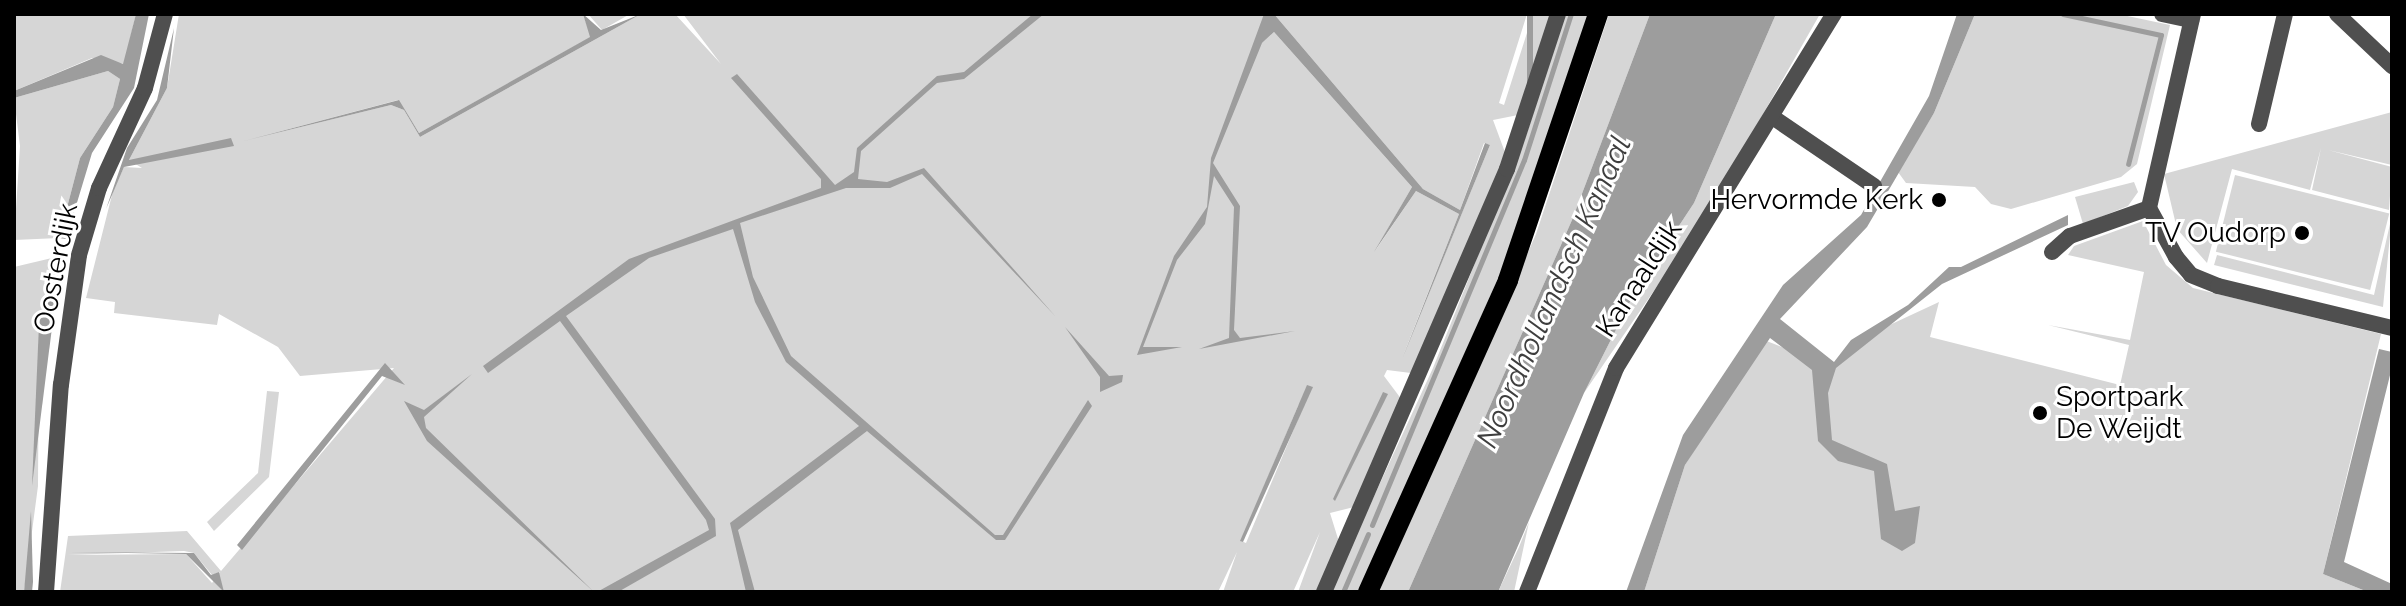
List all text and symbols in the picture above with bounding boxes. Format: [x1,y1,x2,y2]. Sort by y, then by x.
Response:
water label: Noordhollandsch Kanaal [1469,131,1639,453]
place label: Hervormde Kerk [1710,183,1923,217]
marker: Hervormde Kerk [1930,191,1948,209]
street label: Oosterdijk [27,201,85,335]
street label: Kanaaldijk [1589,214,1689,344]
place label: TV Oudorp [2144,216,2286,250]
marker: TV Oudorp [2293,224,2311,242]
place label: Sportpark De Weijdt [2056,380,2183,446]
marker: Sportpark De Weijdt [2031,404,2049,422]

